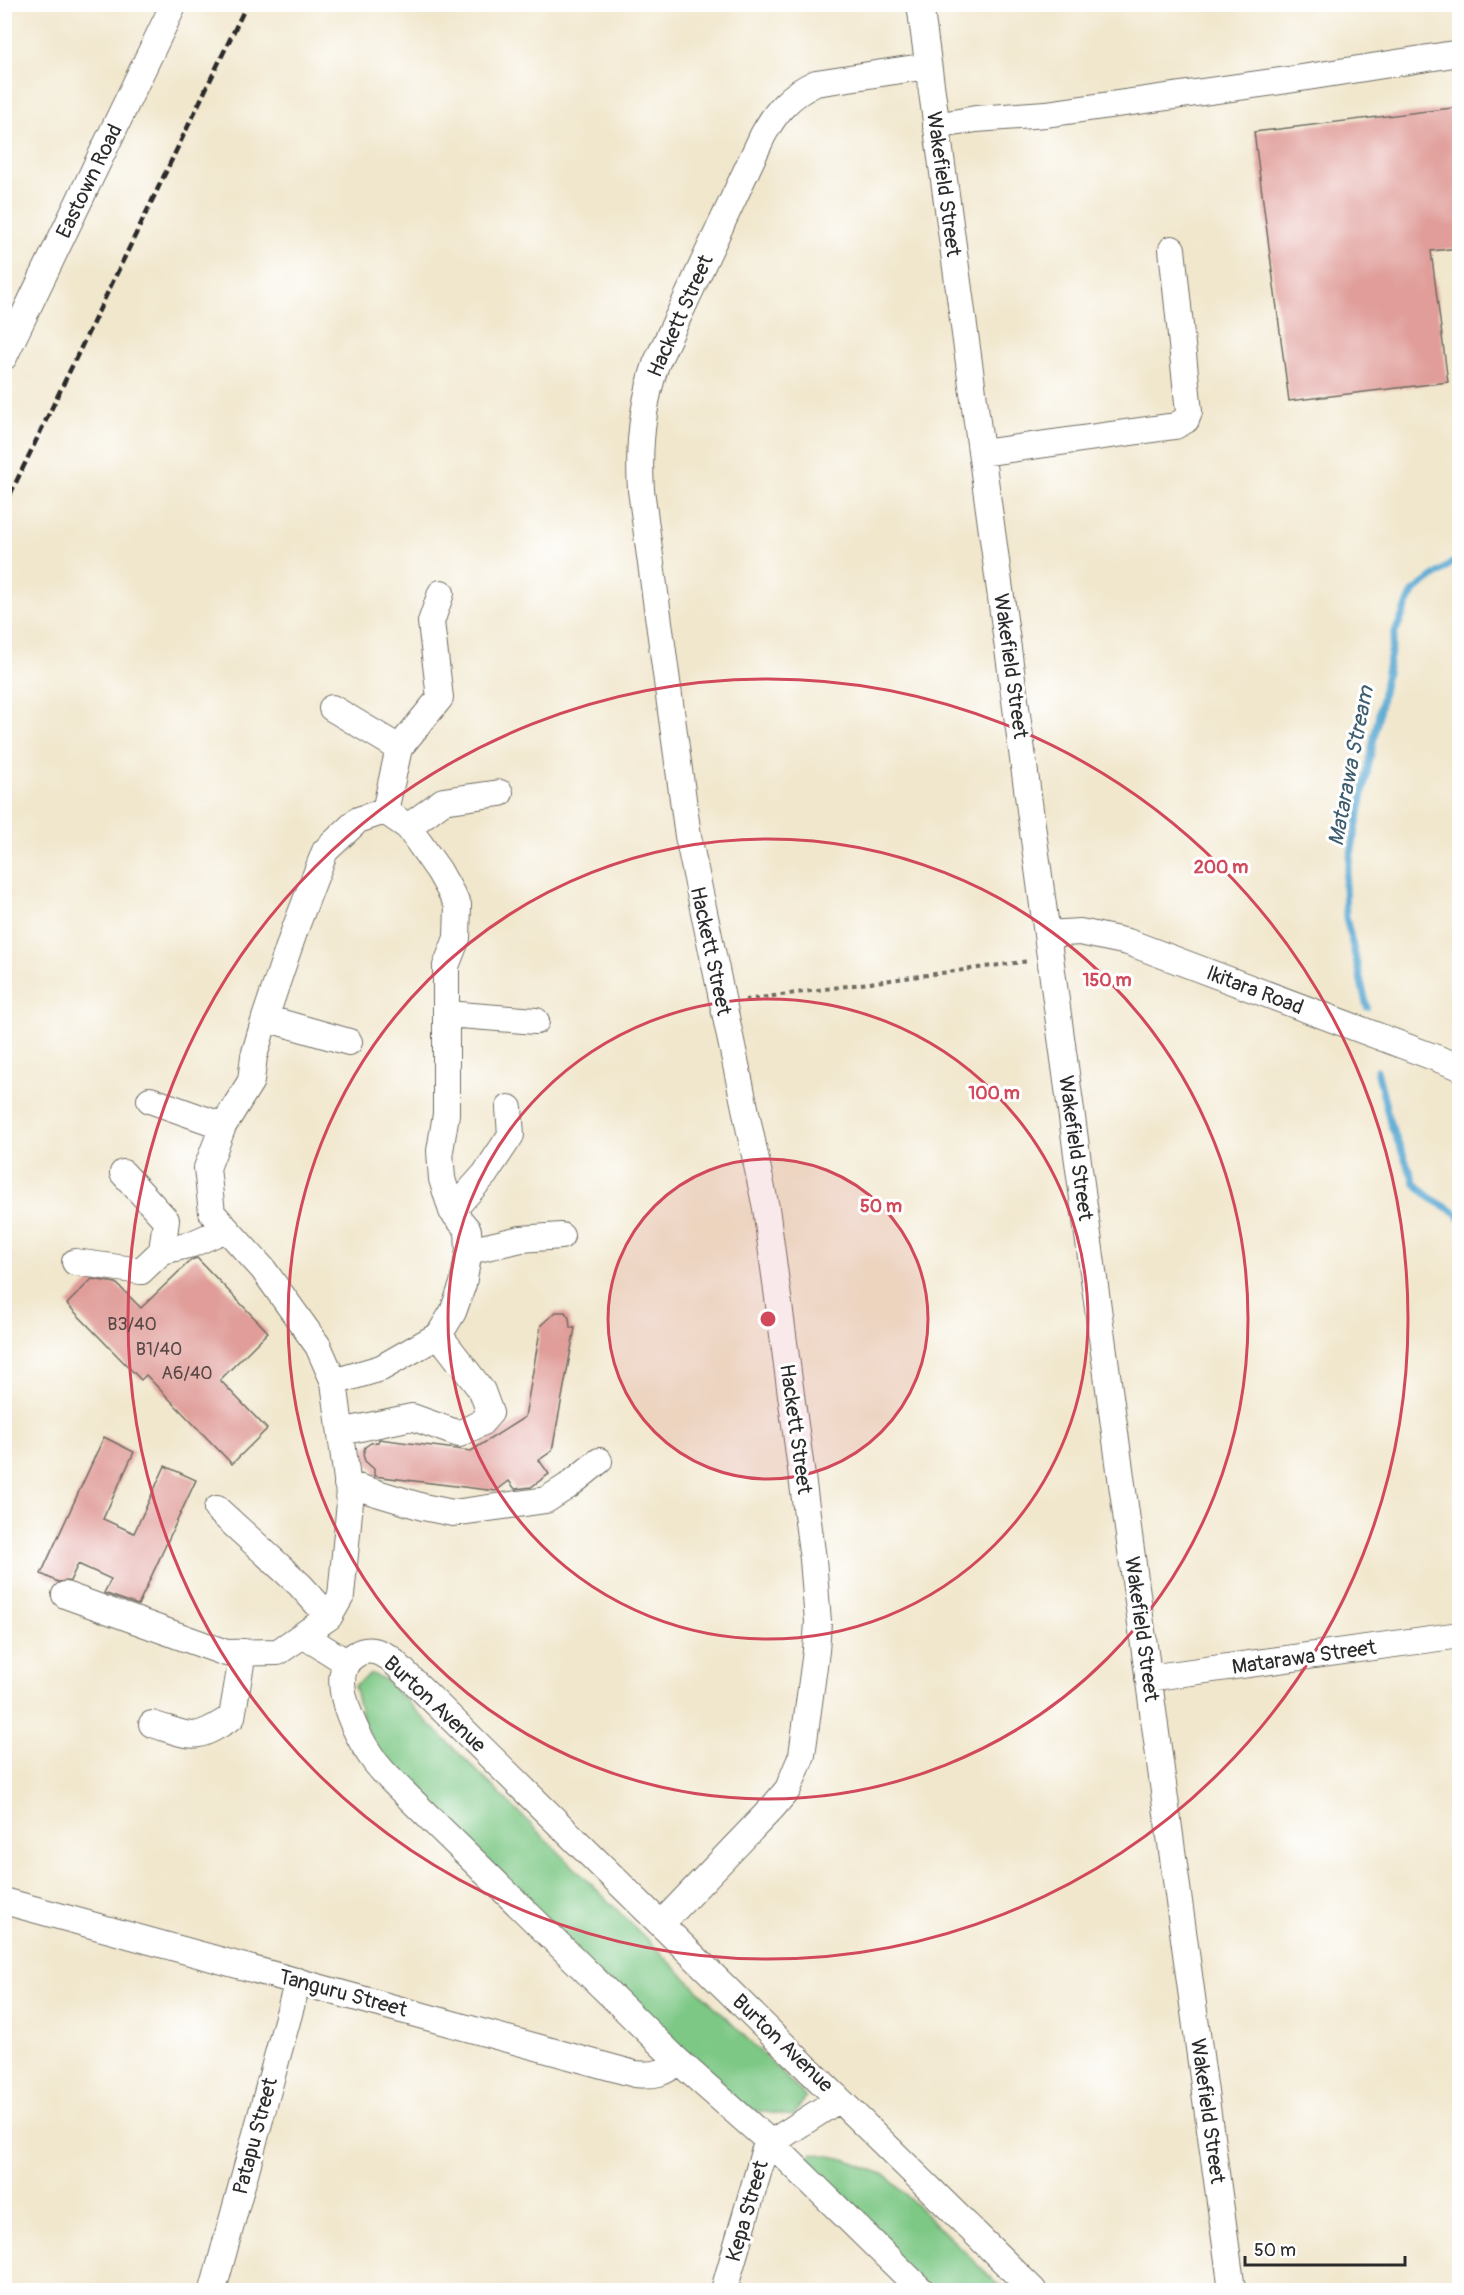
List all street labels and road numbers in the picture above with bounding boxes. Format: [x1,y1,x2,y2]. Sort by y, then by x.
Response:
street label: Wakefield Street [920,110,967,259]
street label: Eastown Road [50,120,129,243]
street label: Hackett Street [641,250,720,382]
street label: Wakefield Street [987,592,1034,741]
street label: Hackett Street [684,884,737,1019]
street label: Ikitara Road [1202,960,1307,1021]
street label: Wakefield Street [1052,1074,1099,1223]
street label: Hackett Street [773,1362,818,1496]
street label: Wakefield Street [1118,1555,1165,1704]
street label: Matarawa Street [1230,1634,1378,1681]
street label: Burton Avenue [378,1650,492,1759]
street label: Tanguru Street [276,1963,411,2024]
street label: Burton Avenue [726,1988,839,2099]
street label: Wakefield Street [1184,2037,1231,2186]
street label: Patapu Street [227,2074,284,2198]
street label: Kepa Street [720,2157,775,2265]

